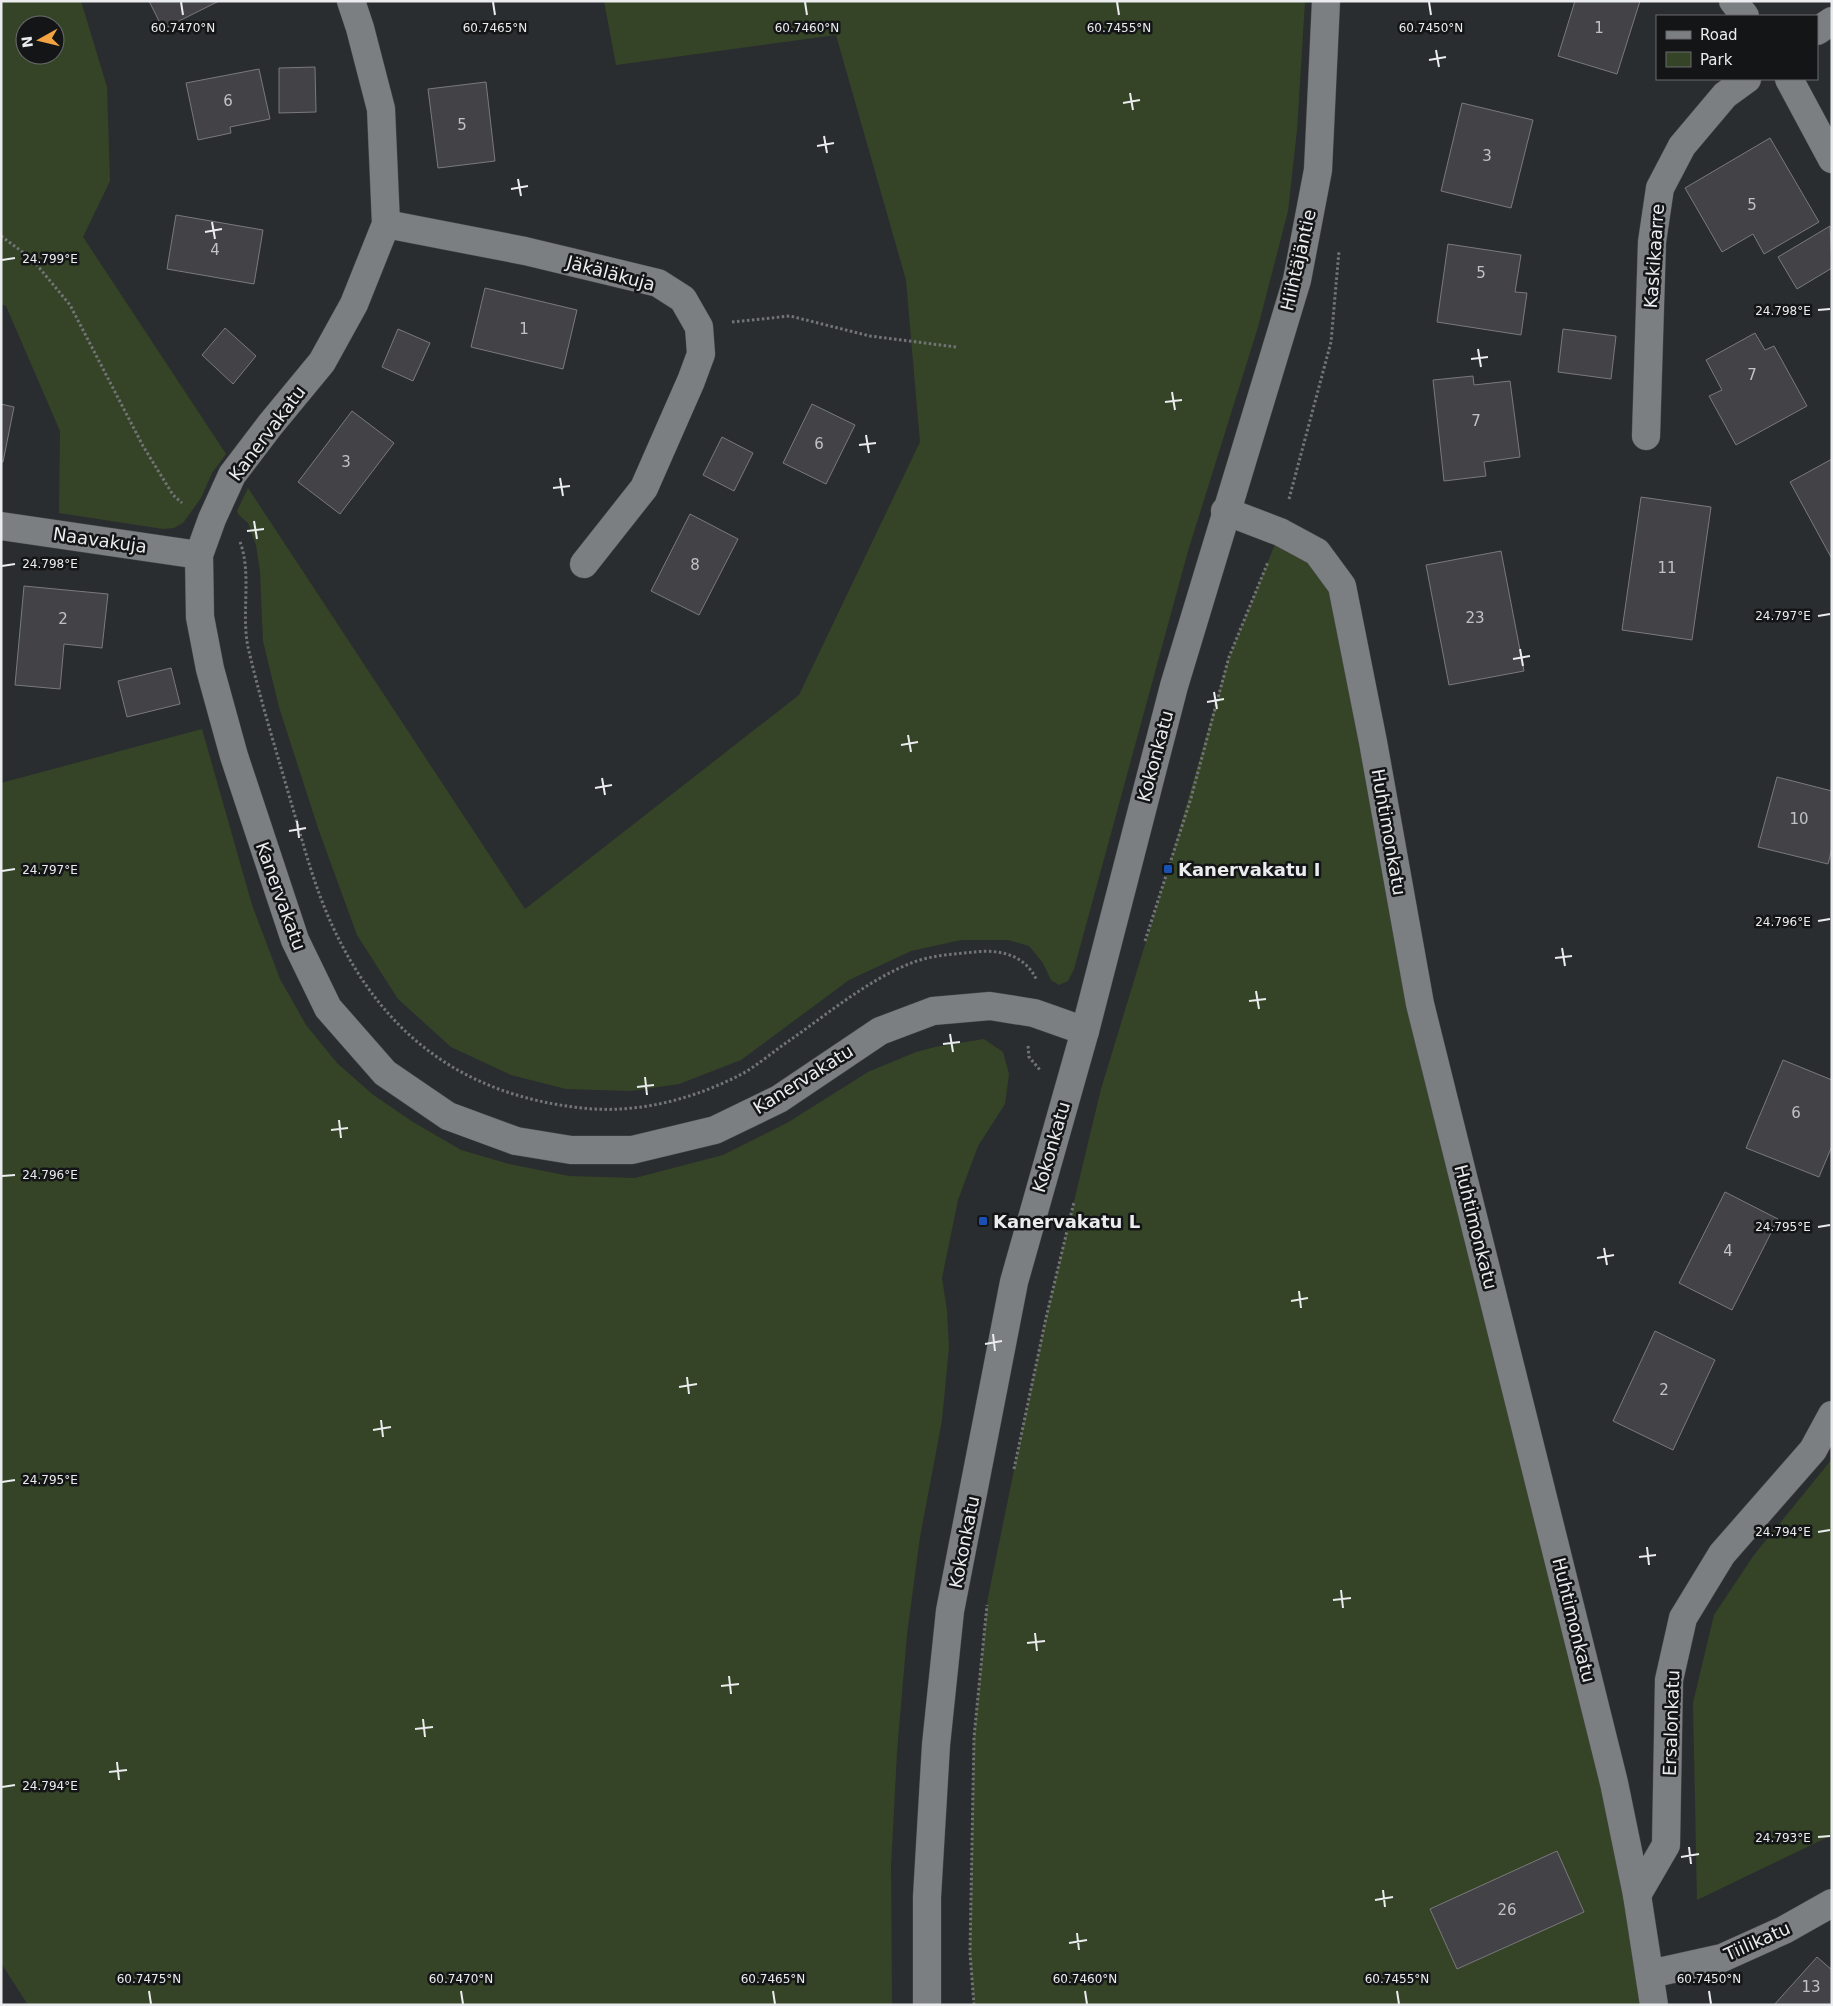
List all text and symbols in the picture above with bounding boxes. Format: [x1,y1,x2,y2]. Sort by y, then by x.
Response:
north arrow [15,15,65,65]
legend [1656,15,1818,80]
house number: 1 [1594,19,1604,37]
text: 60.7470°N [151,21,215,35]
text: 60.7465°N [463,21,527,35]
text: 60.7460°N [775,21,839,35]
text: 60.7455°N [1087,21,1151,35]
text: 60.7450°N [1399,21,1463,35]
text: Road [1700,26,1738,44]
text: N [18,35,36,49]
text: Park [1700,51,1733,69]
house number: 6 [223,92,233,110]
house number: 5 [457,116,467,134]
house number: 3 [1482,147,1492,165]
house number: 5 [1747,196,1757,214]
street label: Kaskikaarre [1640,203,1668,309]
street label: Hiihtäjäntie [1276,207,1320,313]
house number: 4 [210,241,220,259]
street label: Jäkäläkuja [563,251,658,295]
text: 24.799°E [22,252,78,266]
house number: 5 [1476,264,1486,282]
text: 24.798°E [1755,304,1811,318]
house number: 1 [519,320,529,338]
house number: 7 [1747,366,1757,384]
street label: Kanervakatu [224,381,310,485]
house number: 7 [1471,412,1481,430]
house number: 6 [814,435,824,453]
house number: 3 [341,453,351,471]
street label: Naavakuja [52,523,148,557]
house number: 8 [690,556,700,574]
text: 24.798°E [22,557,78,571]
house number: 11 [1657,559,1677,577]
house number: 23 [1465,609,1485,627]
text: 24.797°E [1755,609,1811,623]
house number: 2 [58,610,68,628]
street label: Kokonkatu [1133,708,1177,804]
street label: Huhtimonkatu [1368,767,1410,897]
house number: 10 [1789,810,1809,828]
street label: Kanervakatu [252,839,310,953]
place label: Kanervakatu I [1178,859,1320,880]
text: 24.797°E [22,863,78,877]
marker: Kanervakatu I [1162,863,1174,875]
text: 24.796°E [1755,915,1811,929]
street label: Kanervakatu [749,1040,857,1118]
street label: Kokonkatu [1028,1099,1074,1195]
house number: 6 [1791,1104,1801,1122]
street label: Huhtimonkatu [1450,1162,1502,1292]
text: 24.796°E [22,1168,78,1182]
place label: Kanervakatu L [993,1211,1140,1232]
marker: Kanervakatu L [977,1215,989,1227]
text: 24.795°E [1755,1220,1811,1234]
house number: 4 [1723,1242,1733,1260]
house number: 2 [1659,1381,1669,1399]
text: 24.795°E [22,1473,78,1487]
street label: Kokonkatu [945,1494,983,1590]
text: 24.794°E [1755,1525,1811,1539]
street label: Huhtimonkatu [1548,1555,1600,1685]
street label: Ersalonkatu [1659,1670,1683,1776]
text: 24.794°E [22,1779,78,1793]
text: 24.793°E [1755,1831,1811,1845]
house number: 26 [1497,1901,1517,1919]
street label: Tiilikatu [1720,1917,1793,1965]
text: 60.7475°N [117,1972,181,1986]
text: 60.7470°N [429,1972,493,1986]
text: 60.7465°N [741,1972,805,1986]
text: 60.7460°N [1053,1972,1117,1986]
text: 60.7455°N [1365,1972,1429,1986]
text: 60.7450°N [1677,1972,1741,1986]
house number: 13 [1801,1978,1821,1996]

